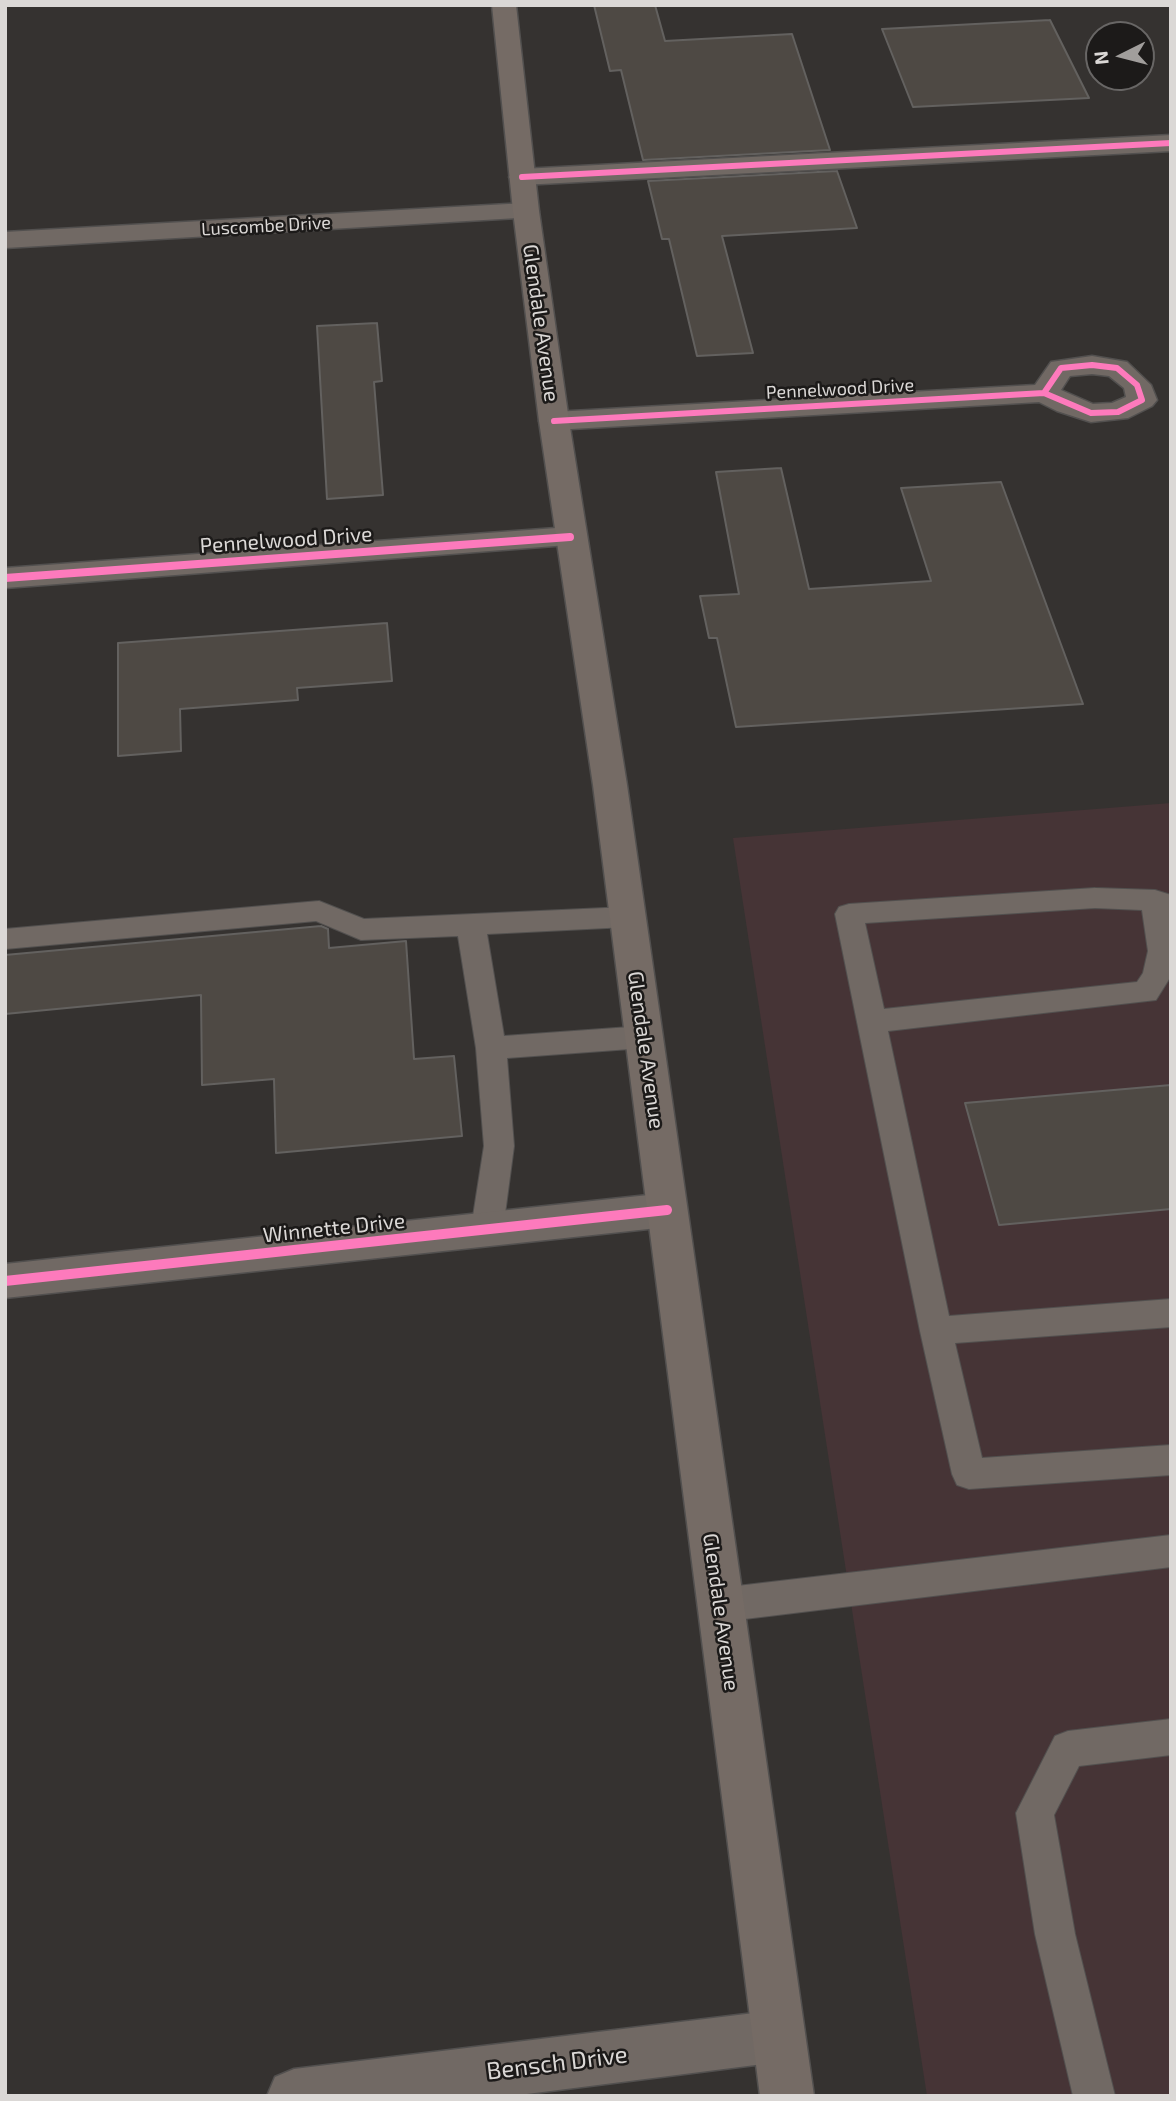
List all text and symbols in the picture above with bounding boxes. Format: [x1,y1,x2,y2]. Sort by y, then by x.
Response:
north arrow [1085,21,1155,91]
text: N [1088,50,1113,66]
street label: Luscombe Drive [201,212,331,240]
street label: Glendale Avenue [517,243,565,403]
street label: Pennelwood Drive [765,374,915,404]
street label: Pennelwood Drive [199,521,373,559]
street label: Glendale Avenue [622,970,670,1130]
street label: Winnette Drive [262,1208,406,1248]
street label: Glendale Avenue [697,1532,745,1692]
street label: Bensch Drive [485,2040,629,2086]

